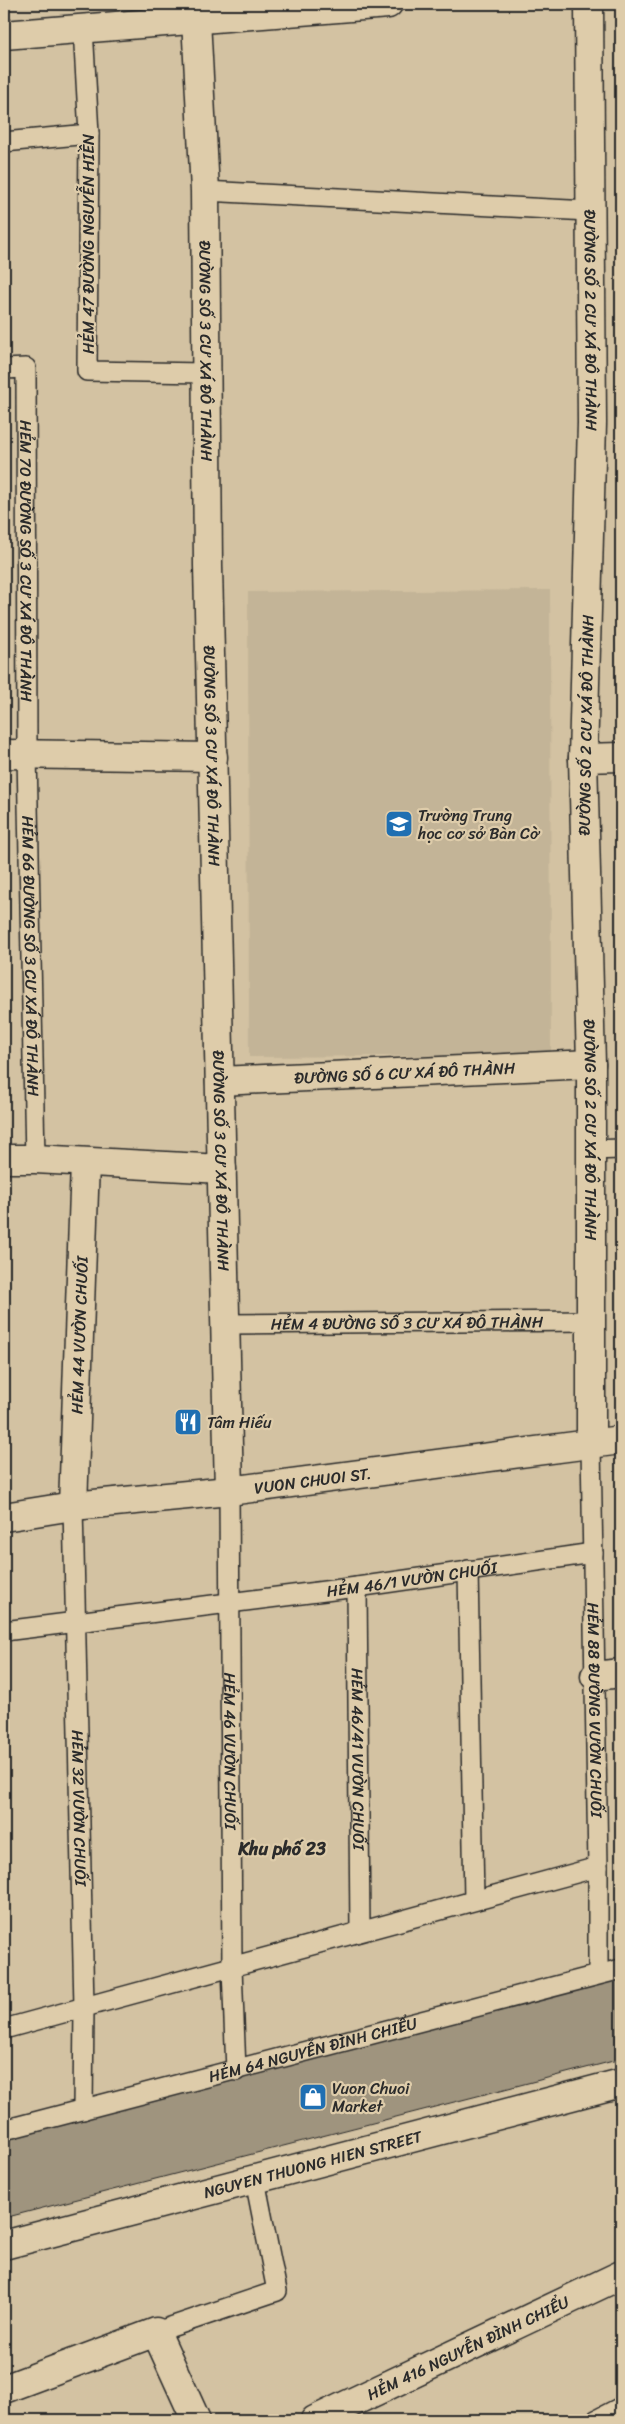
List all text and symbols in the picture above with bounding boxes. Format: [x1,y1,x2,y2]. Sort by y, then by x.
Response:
street label: HẺM 47 ĐƯỜNG NGUYỄN HIỀN [74,134,103,354]
street label: ÐƯỜNG SỐ 2 CƯ XÁ ĐÔ THÀNH [576,209,607,432]
street label: ÐƯỜNG SỐ 3 CƯ XÁ ĐÔ THÀNH [191,240,222,462]
street label: HẺM 70 ÐƯỜNG SỐ 3 CƯ XÁ ĐÔ THÀNH [12,420,41,703]
street label: ÐƯỜNG SỐ 2 CƯ XÁ ĐÔ THÀNH [570,614,602,836]
street label: ÐƯỜNG SỐ 3 CƯ XÁ ĐÔ THÀNH [195,645,229,867]
place label: Trường Trung học cơ sở Bàn Cờ [417,801,541,848]
school or university icon: Trường Trung học cơ sở Bàn Cờ [384,809,414,839]
street label: HẺM 66 ÐƯỜNG SỐ 3 CƯ XÁ ĐÔ THÀNH [14,815,48,1097]
street label: ÐƯỜNG SỐ 2 CƯ XÁ ĐÔ THÀNH [575,1019,606,1241]
street label: ÐƯỜNG SỐ 3 CƯ XÁ ĐÔ THÀNH [204,1050,239,1272]
street label: ĐƯỜNG SỐ 6 CƯ XÁ ĐÔ THÀNH [294,1053,517,1092]
street label: HẺM 44 VƯỜN CHUỐI [62,1254,96,1415]
street label: HẺM 4 ÐƯỜNG SỐ 3 CƯ XÁ ĐÔ THÀNH [271,1307,544,1338]
restaurant icon: Tâm Hiếu [173,1407,203,1437]
place label: Tâm Hiếu [207,1408,272,1437]
street label: VUON CHUOI ST. [252,1458,373,1502]
street label: HẺM 46/1 VƯỜN CHUỐI [325,1552,501,1605]
street label: HẺM 88 ĐƯỜNG VƯỜN CHUỐI [579,1602,612,1820]
street label: HẺM 46/41 VƯỜN CHUỐI [343,1668,374,1852]
street label: HẺM 46 VƯỜN CHUỐI [216,1672,246,1831]
street label: HẺM 32 VƯỜN CHUỐI [63,1730,96,1888]
district label: Khu phố 23 [237,1833,326,1865]
street label: HẺM 64 NGUYỄN ÐÌNH CHIỂU [205,2008,421,2091]
place label: Vuon Chuoi Market [332,2074,410,2121]
shop icon: Vuon Chuoi Market [298,2082,328,2112]
street label: NGUYEN THUONG HIEN STREET [200,2121,426,2207]
street label: HẺM 416 NGUYỄN ÐÌNH CHIỂU [361,2287,574,2408]

